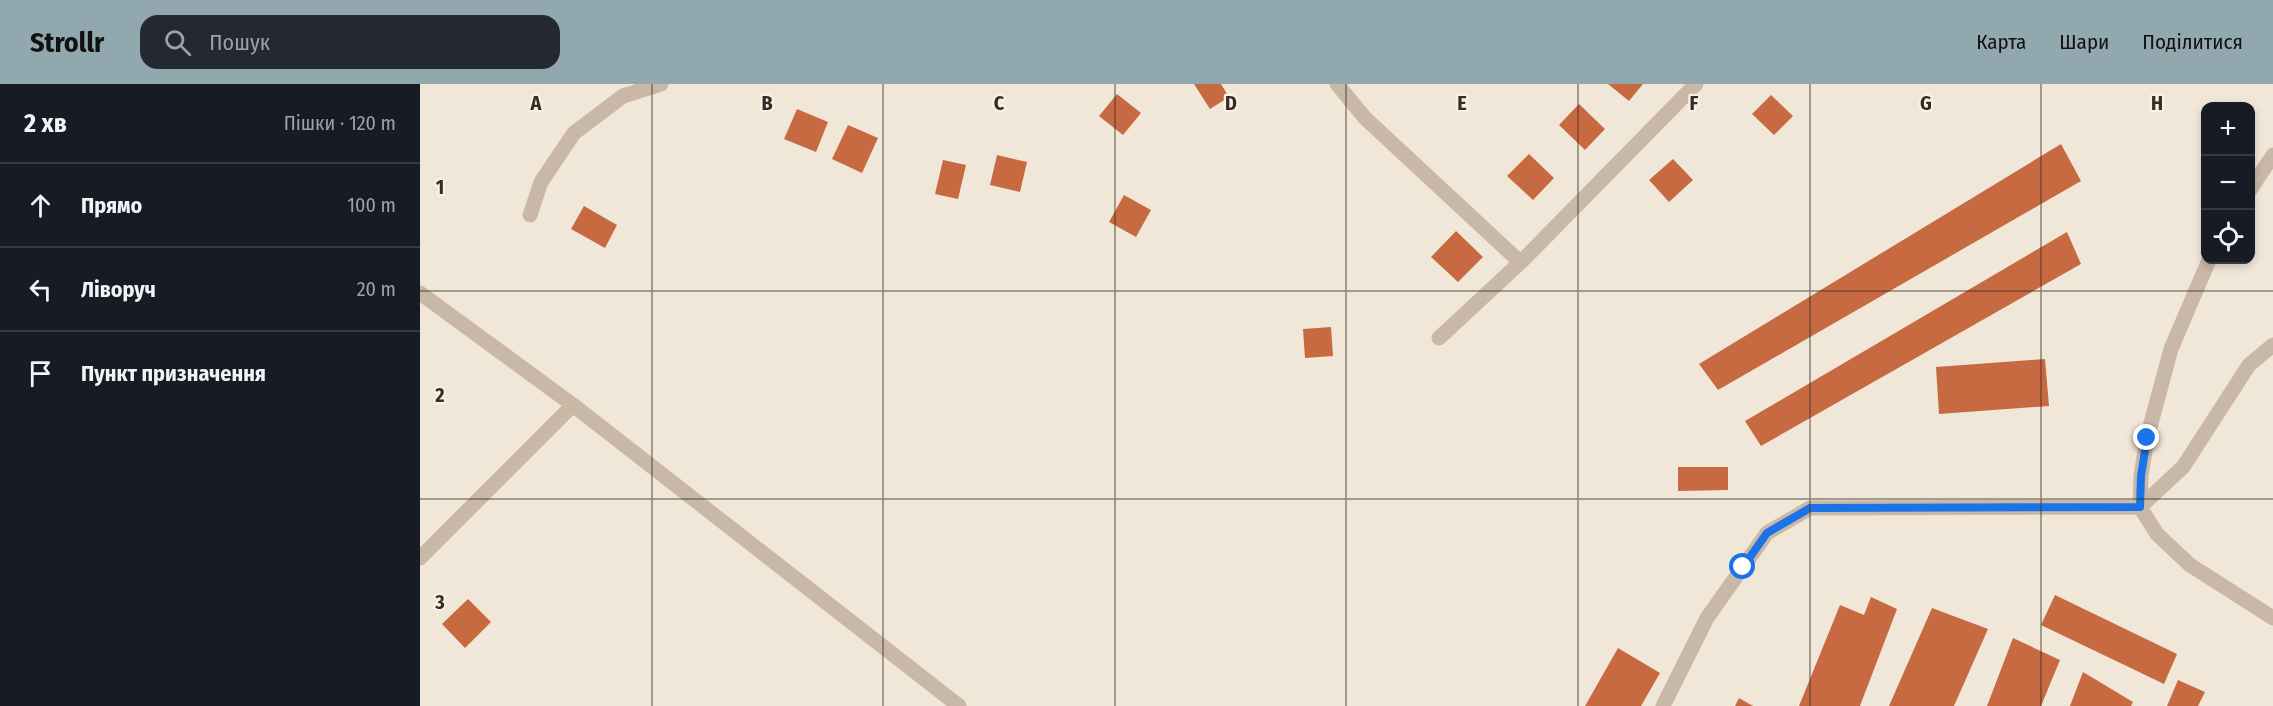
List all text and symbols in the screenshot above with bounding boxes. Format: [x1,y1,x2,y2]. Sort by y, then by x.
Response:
search box [140,15,560,69]
text: Strollr [30,26,104,59]
icon: search [161,26,194,59]
text: Пошук [209,29,270,56]
text: Карта [1976,29,2026,55]
text: Шари [2059,29,2109,55]
text: Поділитися [2142,29,2243,55]
text: A [530,91,543,115]
text: B [761,91,773,115]
text: C [994,91,1005,115]
text: D [1225,91,1237,115]
text: E [1457,91,1467,115]
text: F [1690,91,1699,115]
text: G [1920,91,1932,115]
text: H [2151,91,2163,115]
map controls [2201,102,2255,264]
button: + [2201,102,2255,156]
text: 2 хв [24,108,67,139]
text: Пішки · 120 m [284,111,396,135]
button: − [2201,156,2255,210]
text: 1 [436,175,444,199]
icon: ahead [24,189,57,222]
text: Прямо [81,192,142,219]
text: 100 m [347,193,396,217]
button: locate [2201,210,2255,264]
icon: left [24,273,57,306]
text: Ліворуч [81,276,156,303]
text: 20 m [357,277,396,301]
icon: arrive [24,357,57,390]
text: Пункт призначення [81,360,266,387]
text: 2 [434,383,445,407]
route end [2133,424,2159,450]
route start [1729,553,1755,579]
text: 3 [434,590,445,614]

